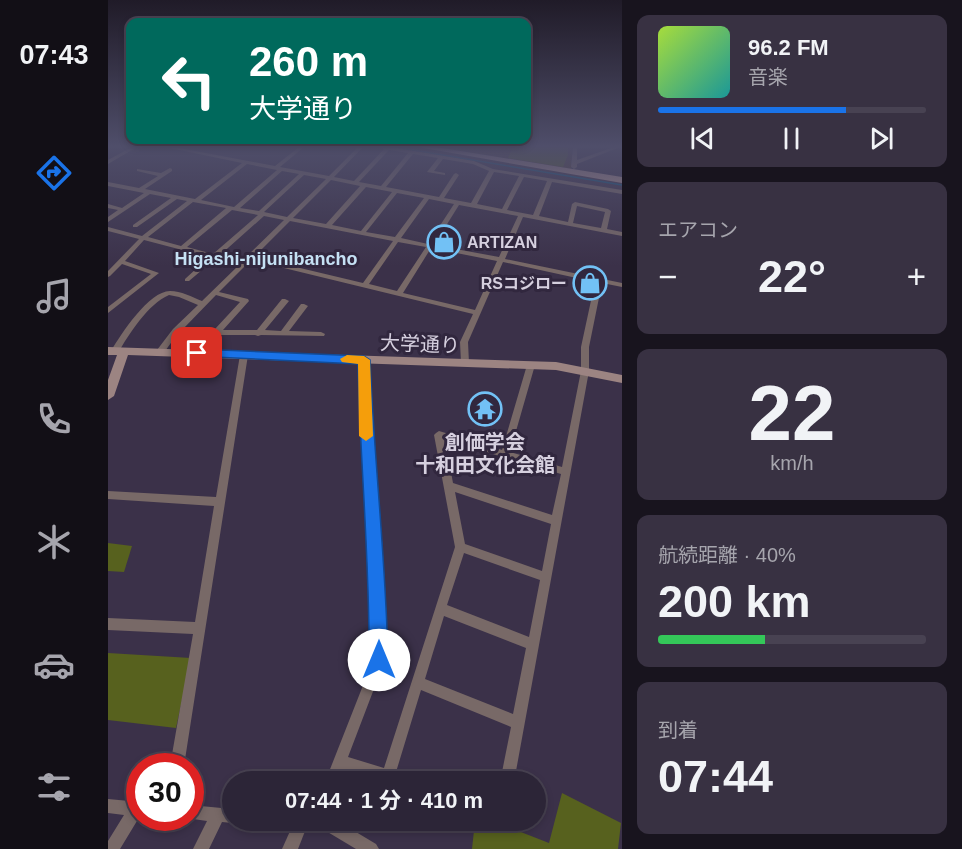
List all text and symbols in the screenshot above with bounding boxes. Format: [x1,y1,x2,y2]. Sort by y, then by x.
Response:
text: 96.2 FM [748,35,829,60]
text: 260 m [249,38,368,85]
text: 07:43 [19,40,89,70]
icon: left [150,42,228,120]
text: 音楽 [748,66,788,88]
text: 大学通り [249,94,357,124]
icon: previous [686,122,719,155]
icon: pause [775,122,808,155]
icon: next [865,122,898,155]
icon: directions [33,152,75,194]
text: エアコン [658,219,738,241]
shop icon: ARTIZAN [426,224,462,260]
place label: ARTIZAN [467,234,537,251]
district label: Higashi-nijunibancho [175,249,358,269]
text: 22° [758,251,826,302]
text: − [658,258,677,295]
text: + [907,258,926,295]
shop icon: RSコジロー [572,265,608,301]
icon: music [33,275,75,317]
place label: RSコジロー [481,275,567,292]
pin [171,327,222,378]
street label: 大学通り [380,332,460,356]
icon: arrive [180,336,213,369]
text: 22 [749,369,835,457]
temple icon: 創価学会 十和田文化会館 [467,391,503,427]
icon: phone [33,398,75,440]
place label: 創価学会 十和田文化会館 [415,431,555,476]
text: km/h [770,452,814,474]
icon: climate [33,521,75,563]
text: 航続距離 · 40% [658,544,796,566]
text: 200 km [658,576,811,627]
position arrow [347,628,411,692]
icon: car [33,644,75,686]
text: 到着 [658,719,698,741]
text: 07:44 [658,751,773,802]
speed limit sign: 30 [126,753,204,831]
icon: filters [33,766,75,808]
text: 07:44 · 1 分 · 410 m [285,788,483,813]

